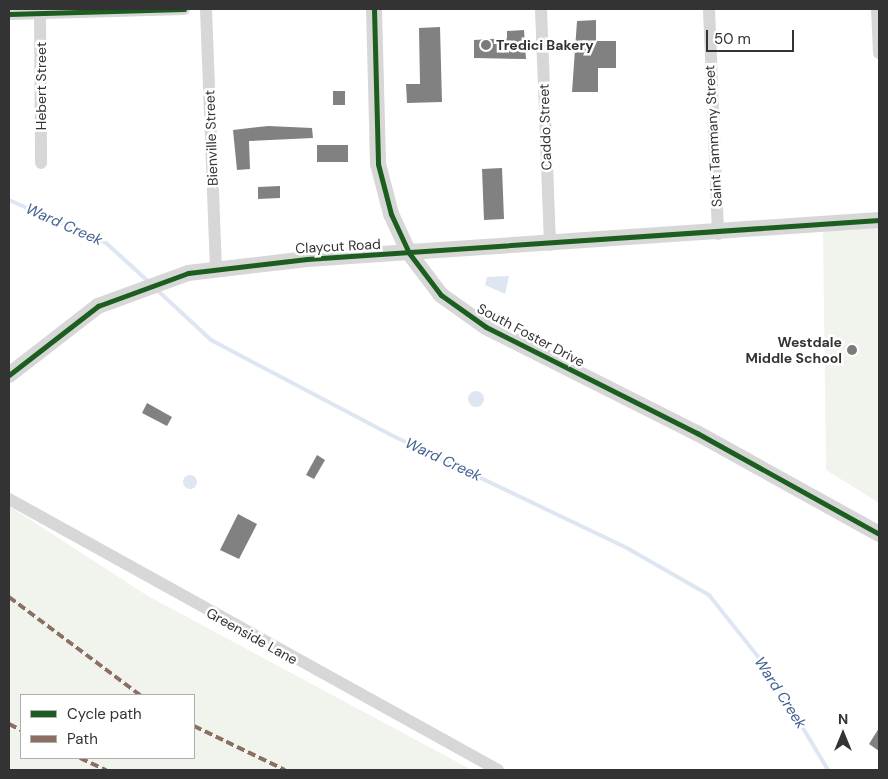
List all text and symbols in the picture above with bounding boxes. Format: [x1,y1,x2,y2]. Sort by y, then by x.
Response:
scale bar [708,20,796,52]
text: 50 m [714,29,751,49]
place label: Tredici Bakery [496,37,594,53]
marker: Tredici Bakery [480,39,492,51]
street label: Hebert Street [33,42,49,130]
street label: Saint Tammany Street [701,64,725,208]
street label: Caddo Street [535,83,555,171]
street label: Bienville Street [201,90,221,186]
water label: Ward Creek [23,200,105,250]
street label: Claycut Road [295,235,381,257]
street label: South Foster Drive [474,300,588,370]
place label: Westdale Middle School [746,334,842,367]
marker: Westdale Middle School [846,344,858,356]
water label: Ward Creek [402,434,484,486]
street label: Greenside Lane [204,604,300,668]
water label: Ward Creek [750,654,810,732]
legend [20,694,195,759]
text: Cycle path [67,704,142,724]
north arrow [818,709,868,759]
text: N [838,710,848,728]
text: Path [67,729,98,749]

